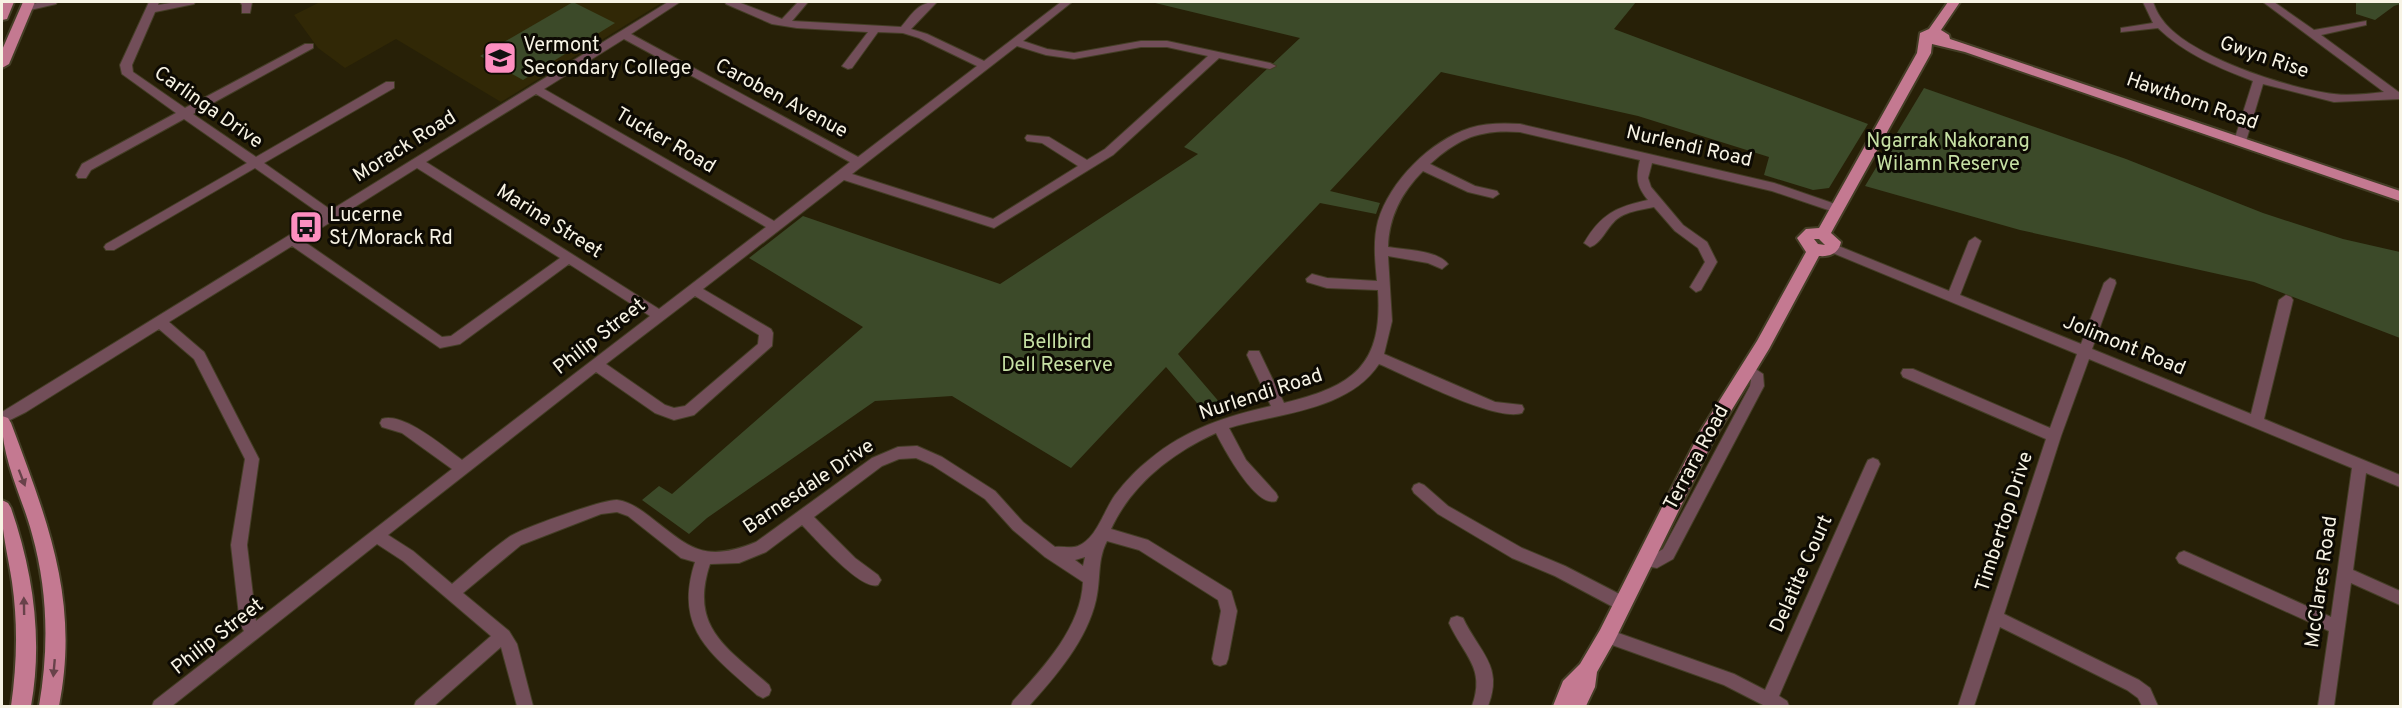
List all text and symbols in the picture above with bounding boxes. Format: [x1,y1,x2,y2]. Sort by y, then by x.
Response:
street label: Gwyn Rise [2216,31,2312,85]
place label: Vermont Secondary College [523,33,692,82]
school or university icon: Vermont Secondary College [482,40,518,76]
street label: Caroben Avenue [710,53,852,145]
street label: Carlinga Drive [148,61,268,155]
street label: Hawthorn Road [2123,67,2261,137]
street label: Tucker Road [610,102,720,180]
street label: Morack Road [349,105,461,189]
street label: Nurlendi Road [1624,120,1754,174]
park label: Ngarrak Nakorang Wilamn Reserve [1866,129,2030,178]
street label: Marina Street [491,179,607,265]
place label: Lucerne St/Morack Rd [329,203,453,252]
bus stop icon: Lucerne St/Morack Rd [288,209,324,245]
street label: Philip Street [549,293,651,381]
street label: Jolimont Road [2059,310,2189,382]
park label: Bellbird Dell Reserve [1001,330,1113,379]
street label: Nurlendi Road [1196,363,1326,427]
street label: Terrara Road [1658,401,1736,515]
street label: Barnesdale Drive [738,433,880,541]
street label: Timbertop Drive [1970,449,2040,595]
one-way arrow [18,469,28,487]
street label: Delatite Court [1765,511,1839,637]
street label: McClares Road [2300,514,2344,650]
street label: Philip Street [167,593,269,681]
one-way arrow [19,597,29,616]
one-way arrow [49,659,59,678]

